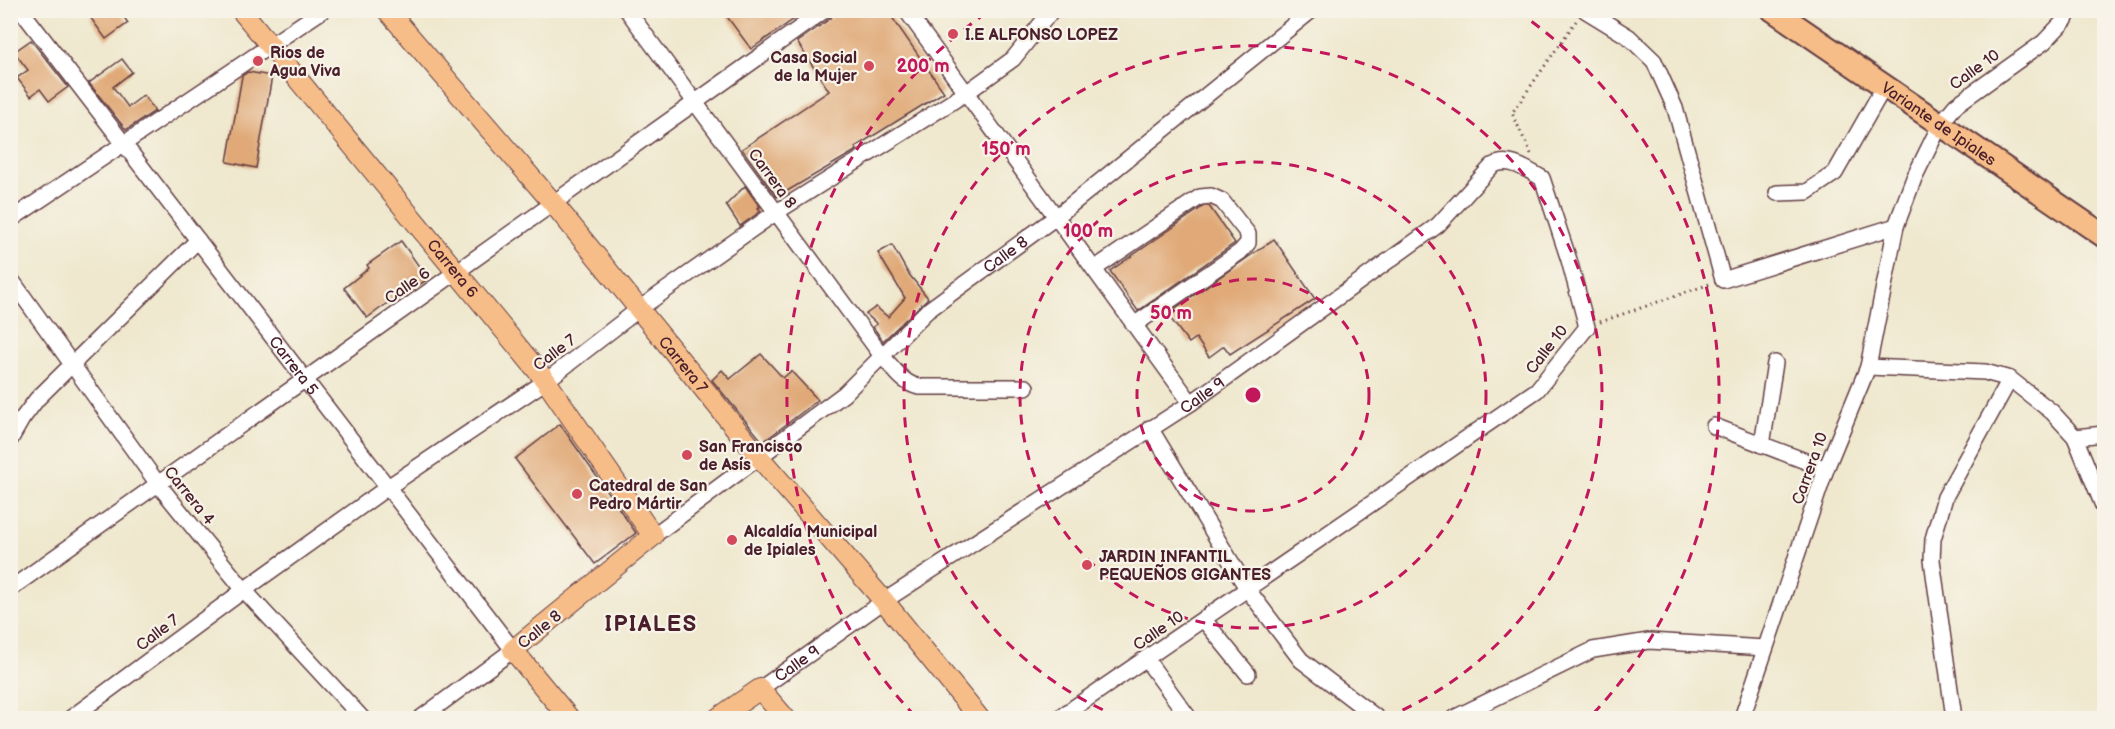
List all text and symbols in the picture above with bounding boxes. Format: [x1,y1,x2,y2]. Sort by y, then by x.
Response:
place label: I.E ALFONSO LOPEZ [965,26,1118,45]
marker: I.E ALFONSO LOPEZ [946,27,960,41]
place label: Rios de Agua Viva [269,44,341,81]
street label: Calle 10 [1946,46,2003,95]
place label: Casa Social de la Mujer [770,49,858,86]
marker: Rios de Agua Viva [251,54,265,68]
text: 200 m [896,56,950,77]
marker: Casa Social de la Mujer [862,59,876,73]
street label: Variante de Ipiales [1877,79,1999,170]
text: 150 m [981,139,1031,160]
street label: Carrera 8 [744,145,800,213]
text: 100 m [1063,221,1113,242]
street label: Calle 8 [980,233,1032,278]
street label: Carrera 6 [422,236,482,302]
street label: Calle 6 [382,264,434,309]
text: 50 m [1150,303,1192,324]
street label: Calle 10 [1522,322,1572,378]
street label: Calle 7 [530,331,580,375]
street label: Carrera 5 [264,333,321,399]
street label: Carrera 7 [654,333,711,397]
street label: Calle 9 [1177,374,1229,419]
centre of rings [1243,385,1263,405]
street label: Carrera 10 [1789,430,1832,507]
place label: San Francisco de Asís [699,438,802,475]
marker: San Francisco de Asís [680,448,694,462]
street label: Carrera 4 [160,463,218,529]
place label: Catedral de San Pedro Mártir [589,477,707,514]
marker: Catedral de San Pedro Mártir [570,487,584,501]
place label: Alcaldía Municipal de Ipiales [743,523,877,560]
marker: Alcaldía Municipal de Ipiales [725,533,739,547]
place label: JARDIN INFANTIL PEQUEÑOS GIGANTES [1099,548,1271,585]
marker: JARDIN INFANTIL PEQUEÑOS GIGANTES [1080,558,1094,572]
street label: Calle 8 [514,607,566,653]
street label: Calle 10 [1130,607,1188,655]
street label: Calle 7 [133,611,183,655]
district label: IPIALES [604,611,698,638]
street label: Calle 9 [771,642,824,687]

